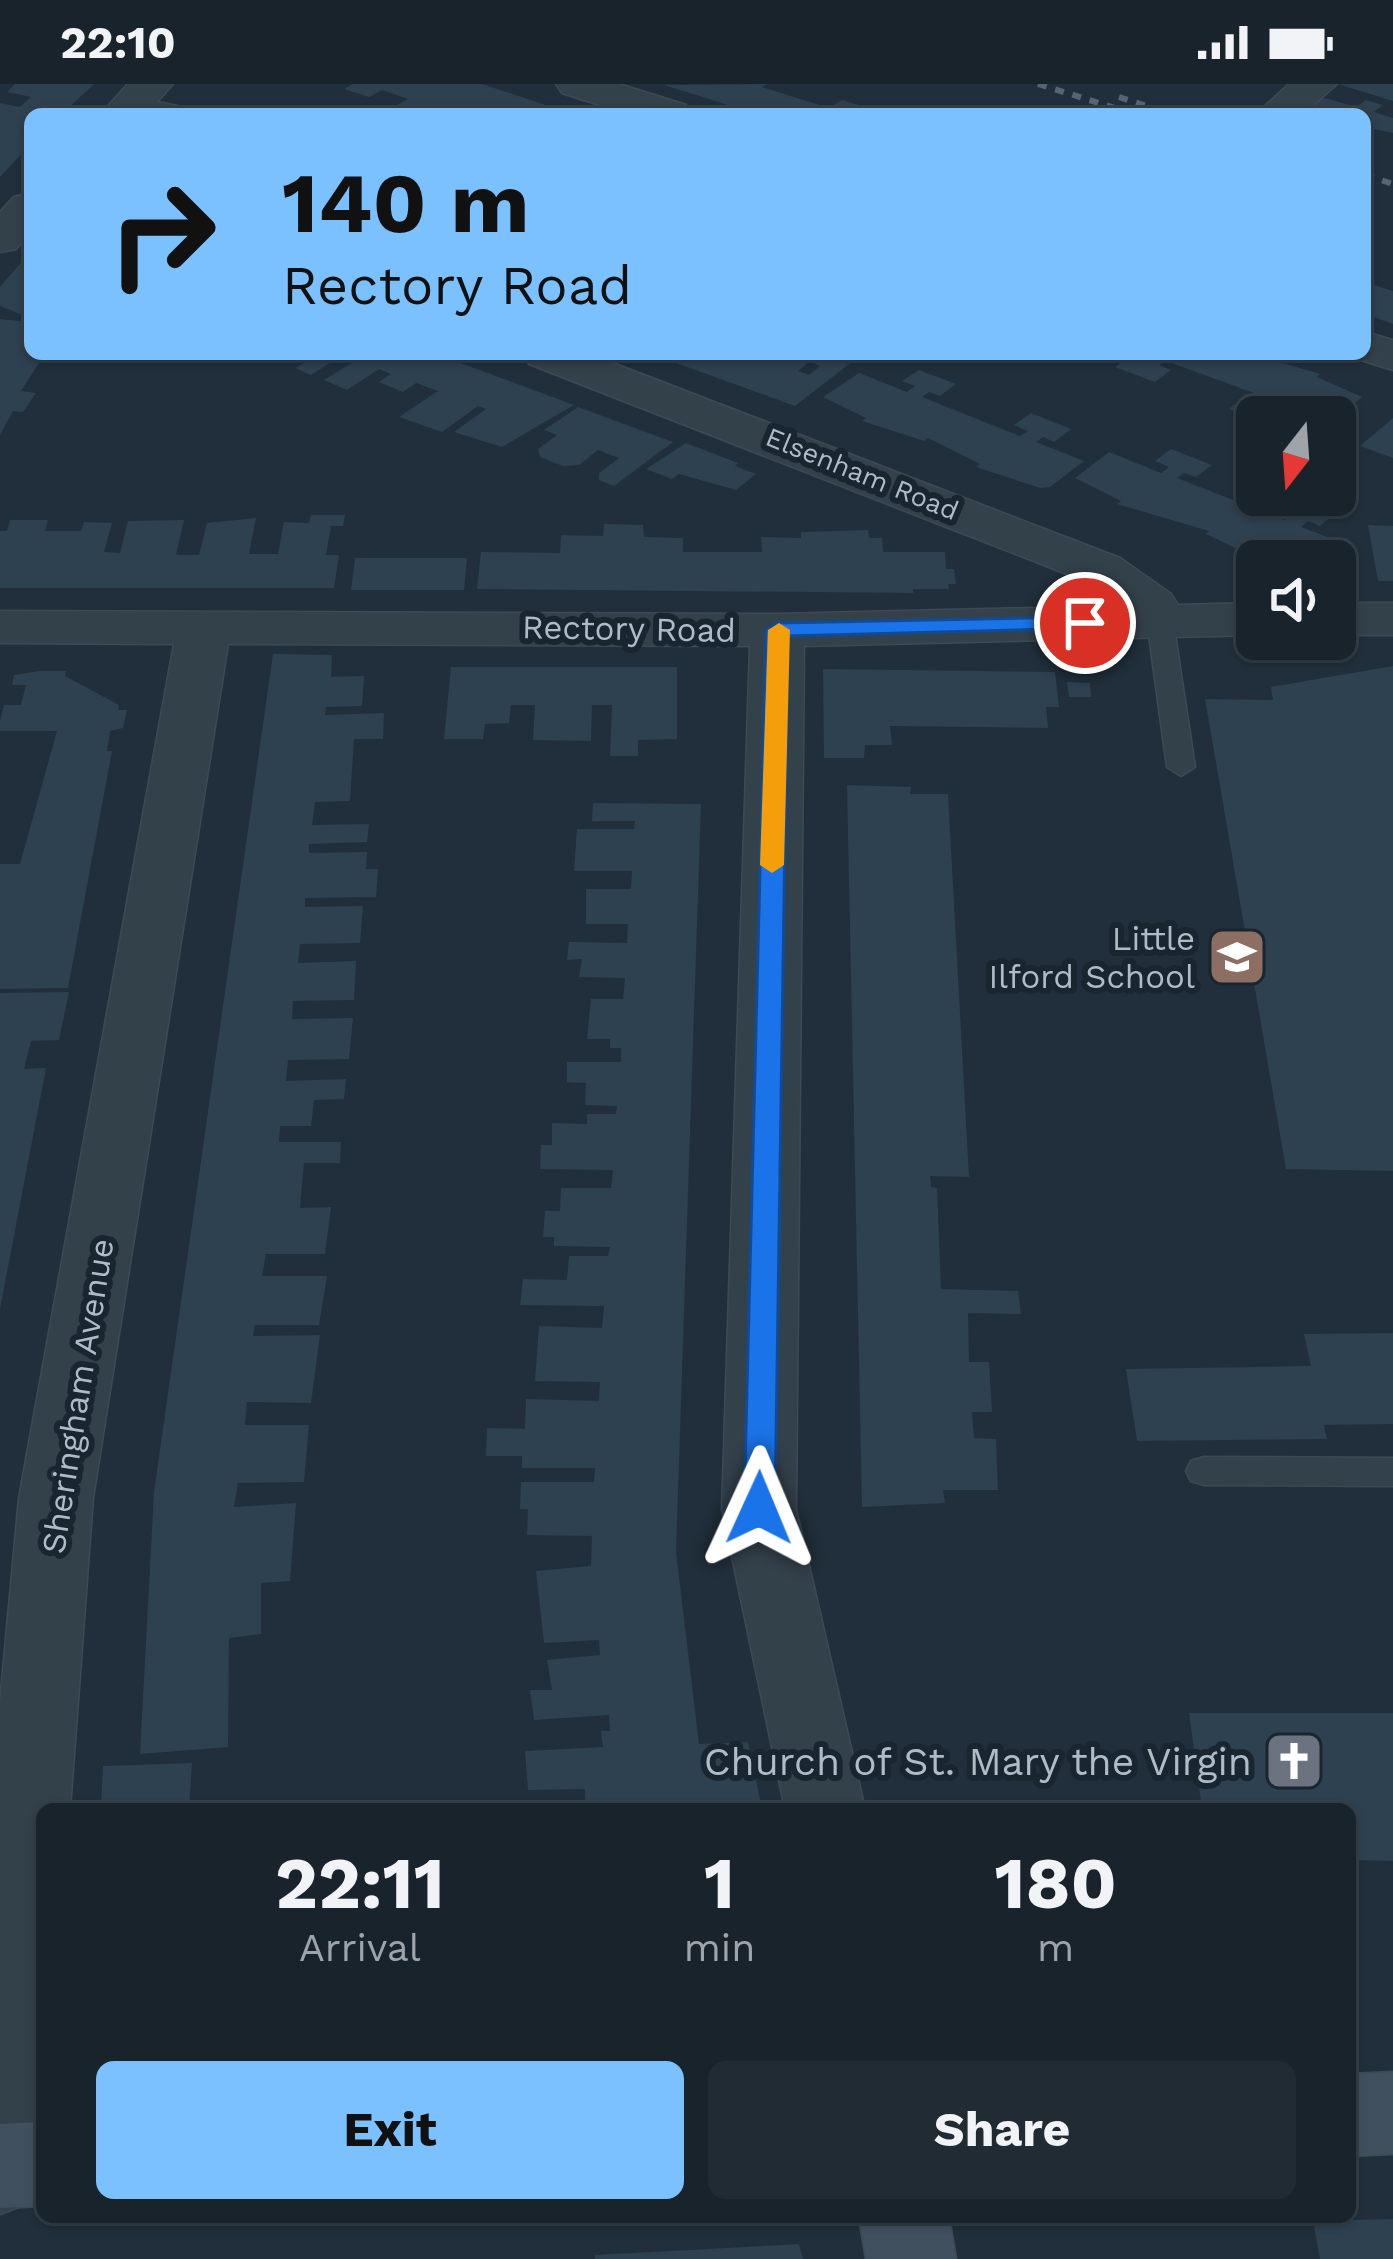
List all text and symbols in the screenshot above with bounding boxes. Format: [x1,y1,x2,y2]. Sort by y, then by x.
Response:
text: 22:10 [60,16,176,69]
text: 140 m [282,154,530,252]
icon: right [84,156,240,312]
text: Rectory Road [282,254,632,317]
north arrow [1236,396,1356,516]
map controls [1236,396,1356,660]
street label: Elsenham Road [761,421,963,527]
button: sound [1236,540,1356,660]
pin [1034,572,1136,674]
icon: arrive [1052,590,1118,656]
street label: Rectory Road [522,607,736,650]
place label: Little Ilford School [988,919,1195,996]
school or university icon: Little Ilford School [1206,926,1268,988]
street label: Sheringham Avenue [33,1236,122,1556]
position arrow [696,1445,822,1571]
church icon: Church of St. Mary the Virgin [1263,1730,1325,1792]
place label: Church of St. Mary the Virgin [704,1739,1252,1784]
text: 22:11 [275,1841,445,1925]
text: 1 [704,1841,735,1925]
text: 180 [994,1841,1117,1925]
text: Arrival [299,1925,421,1970]
text: min [684,1925,755,1970]
text: m [1037,1925,1074,1970]
button: Exit [96,2061,684,2199]
button: Share [708,2061,1296,2199]

